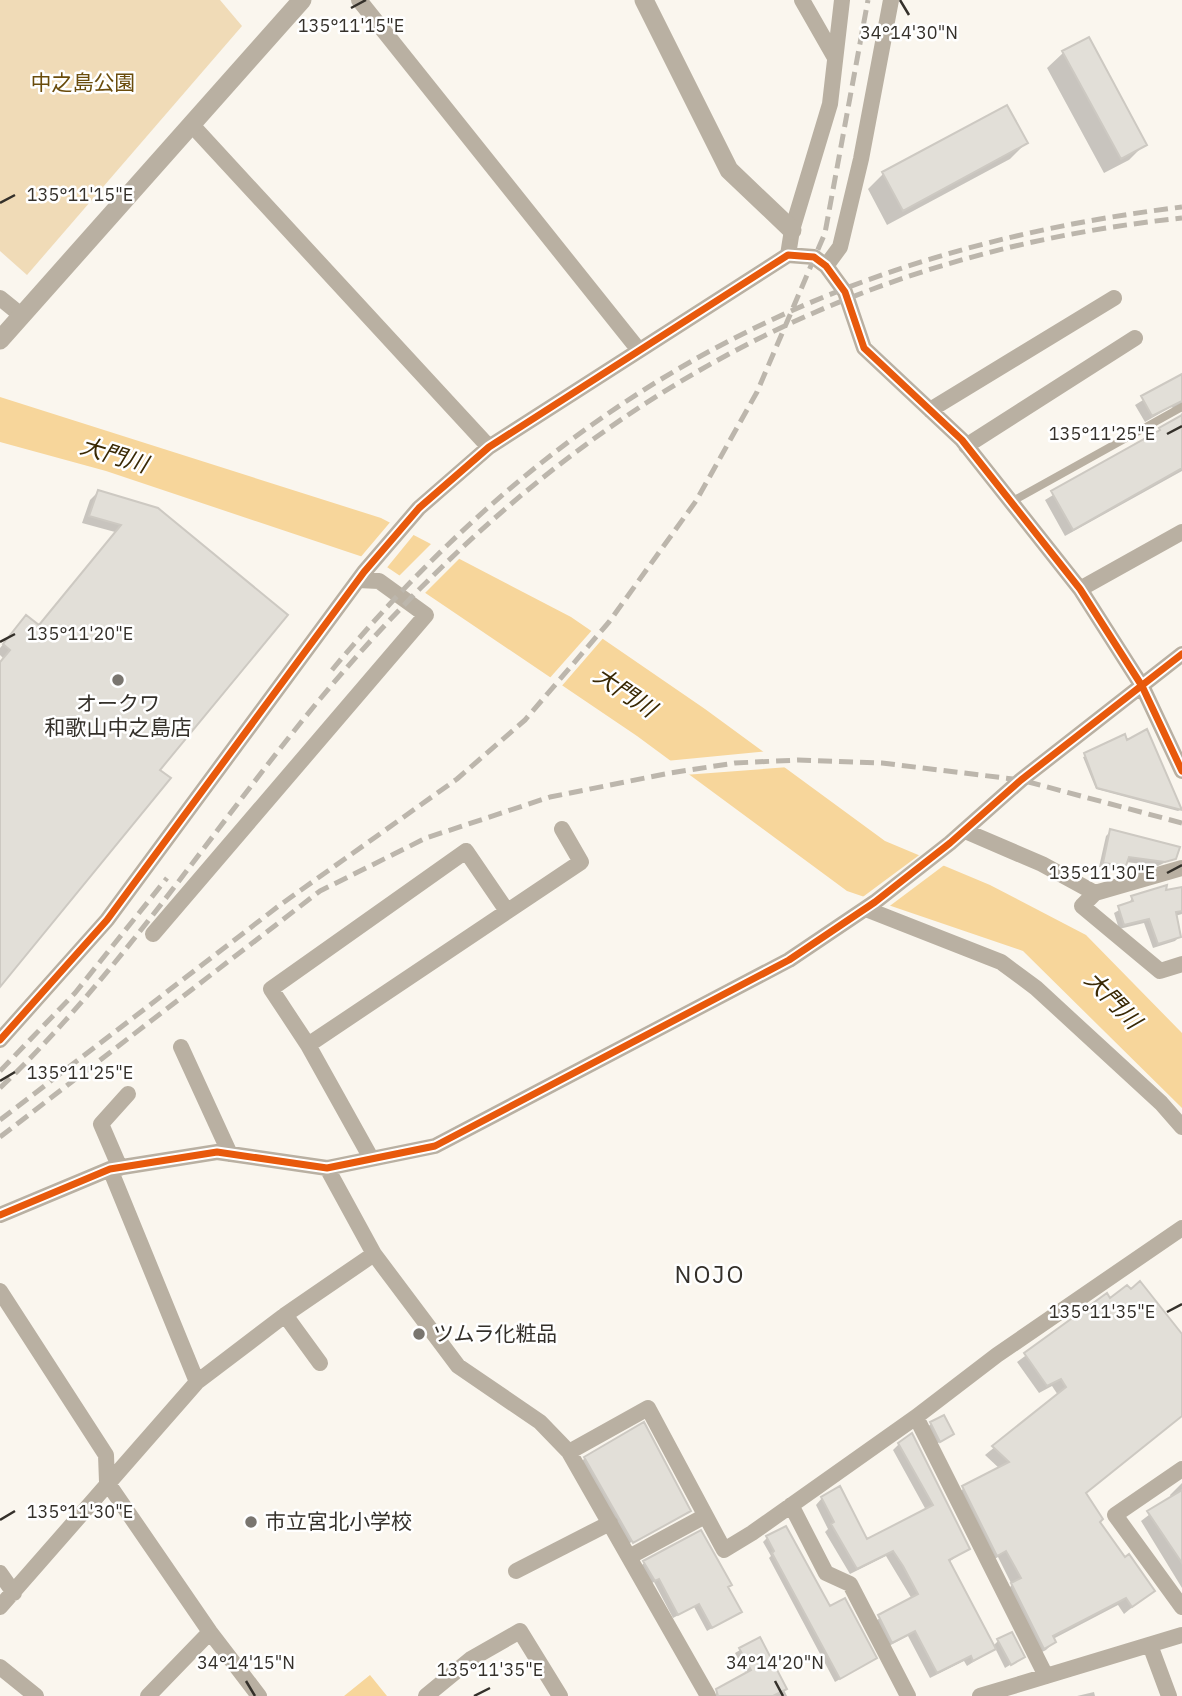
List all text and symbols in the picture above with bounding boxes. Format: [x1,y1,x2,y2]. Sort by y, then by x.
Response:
text: 135°11'15"E [298,14,404,37]
text: 34°14'30"N [860,21,958,44]
park label: 中之島公園 [31,68,136,96]
text: 135°11'15"E [27,183,133,206]
text: 135°11'25"E [1049,422,1155,445]
water label: 大門川 [77,430,155,479]
text: 135°11'20"E [27,622,133,645]
water label: 大門川 [589,659,665,725]
marker: オークワ 和歌山中之島店 [110,672,126,688]
place label: オークワ 和歌山中之島店 [45,689,192,741]
text: 135°11'30"E [1049,861,1155,884]
water label: 大門川 [1079,964,1151,1037]
text: 135°11'25"E [27,1061,133,1084]
district label: NOJO [675,1258,745,1290]
text: 135°11'35"E [1049,1300,1155,1323]
place label: ツムラ化粧品 [433,1319,558,1347]
marker: ツムラ化粧品 [411,1326,427,1342]
text: 135°11'30"E [27,1500,133,1523]
place label: 市立宮北小学校 [265,1507,412,1535]
marker: 市立宮北小学校 [243,1514,259,1530]
text: 34°14'15"N [197,1651,295,1674]
text: 34°14'20"N [726,1651,824,1674]
text: 135°11'35"E [437,1658,543,1681]

